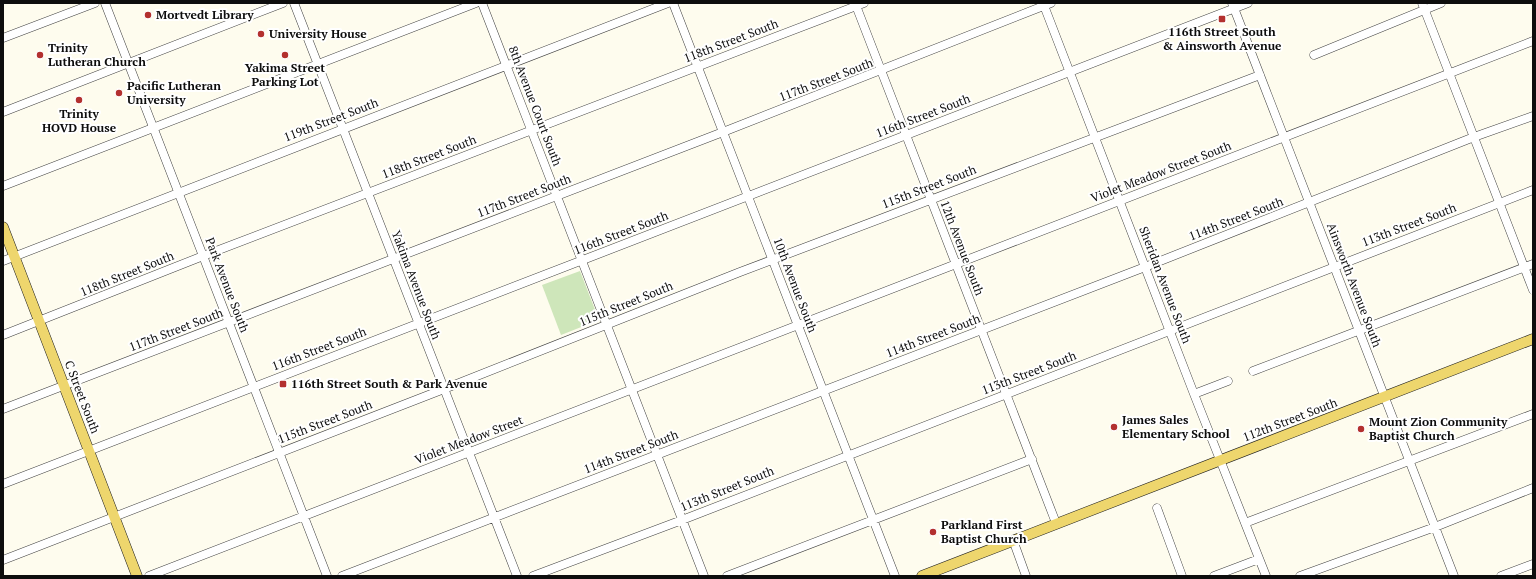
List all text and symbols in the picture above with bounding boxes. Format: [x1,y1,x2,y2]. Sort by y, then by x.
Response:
place label: Mortvedt Library [156,7,254,22]
marker: Mortvedt Library [143,10,153,20]
marker: 116th Street South & Ainsworth Avenue [1217,14,1227,24]
street label: 118th Street South [681,16,780,65]
place label: 116th Street South & Ainsworth Avenue [1162,24,1282,53]
place label: University House [269,26,367,41]
marker: University House [256,29,266,39]
place label: Trinity Lutheran Church [48,40,146,69]
street label: 8th Avenue Court South [506,44,565,168]
marker: Trinity Lutheran Church [35,50,45,60]
marker: Yakima Street Parking Lot [280,50,290,60]
street label: 117th Street South [777,55,875,104]
place label: Yakima Street Parking Lot [245,60,325,89]
place label: Pacific Lutheran University [127,78,221,107]
marker: Pacific Lutheran University [114,88,124,98]
street label: 116th Street South [873,91,972,140]
marker: Trinity HOVD House [74,95,84,105]
street label: 119th Street South [281,95,380,144]
place label: Trinity HOVD House [42,106,117,135]
street label: 118th Street South [379,132,478,181]
street label: Violet Meadow Street South [1089,138,1233,205]
street label: 115th Street South [879,162,978,211]
street label: 117th Street South [475,171,573,220]
street label: 114th Street South [1186,194,1285,243]
street label: 12th Avenue South [937,198,988,297]
street label: 113th Street South [1359,200,1458,249]
street label: 116th Street South [571,208,670,257]
street label: Ainsworth Avenue South [1324,221,1385,349]
street label: Sheridan Avenue South [1136,224,1195,345]
street label: Yakima Avenue South [389,228,444,341]
street label: Park Avenue South [202,235,252,334]
street label: 10th Avenue South [770,235,821,334]
street label: 118th Street South [78,248,176,299]
street label: 115th Street South [577,278,675,329]
street label: 117th Street South [127,305,225,354]
street label: 114th Street South [883,311,982,360]
street label: 116th Street South [269,324,368,373]
street label: 113th Street South [979,348,1078,397]
street label: C Street South [62,358,103,435]
place label: 116th Street South & Park Avenue [291,376,488,391]
marker: 116th Street South & Park Avenue [278,379,288,389]
street label: 112th Street South [1240,395,1339,444]
street label: 115th Street South [275,397,374,446]
street label: Violet Meadow Street [413,412,526,467]
place label: James Sales Elementary School [1122,412,1230,441]
place label: Mount Zion Community Baptist Church [1369,414,1508,443]
marker: James Sales Elementary School [1109,422,1119,432]
marker: Mount Zion Community Baptist Church [1356,424,1366,434]
street label: 114th Street South [581,427,680,476]
street label: 113th Street South [678,463,776,514]
place label: Parkland First Baptist Church [941,517,1027,546]
marker: Parkland First Baptist Church [928,527,938,537]

